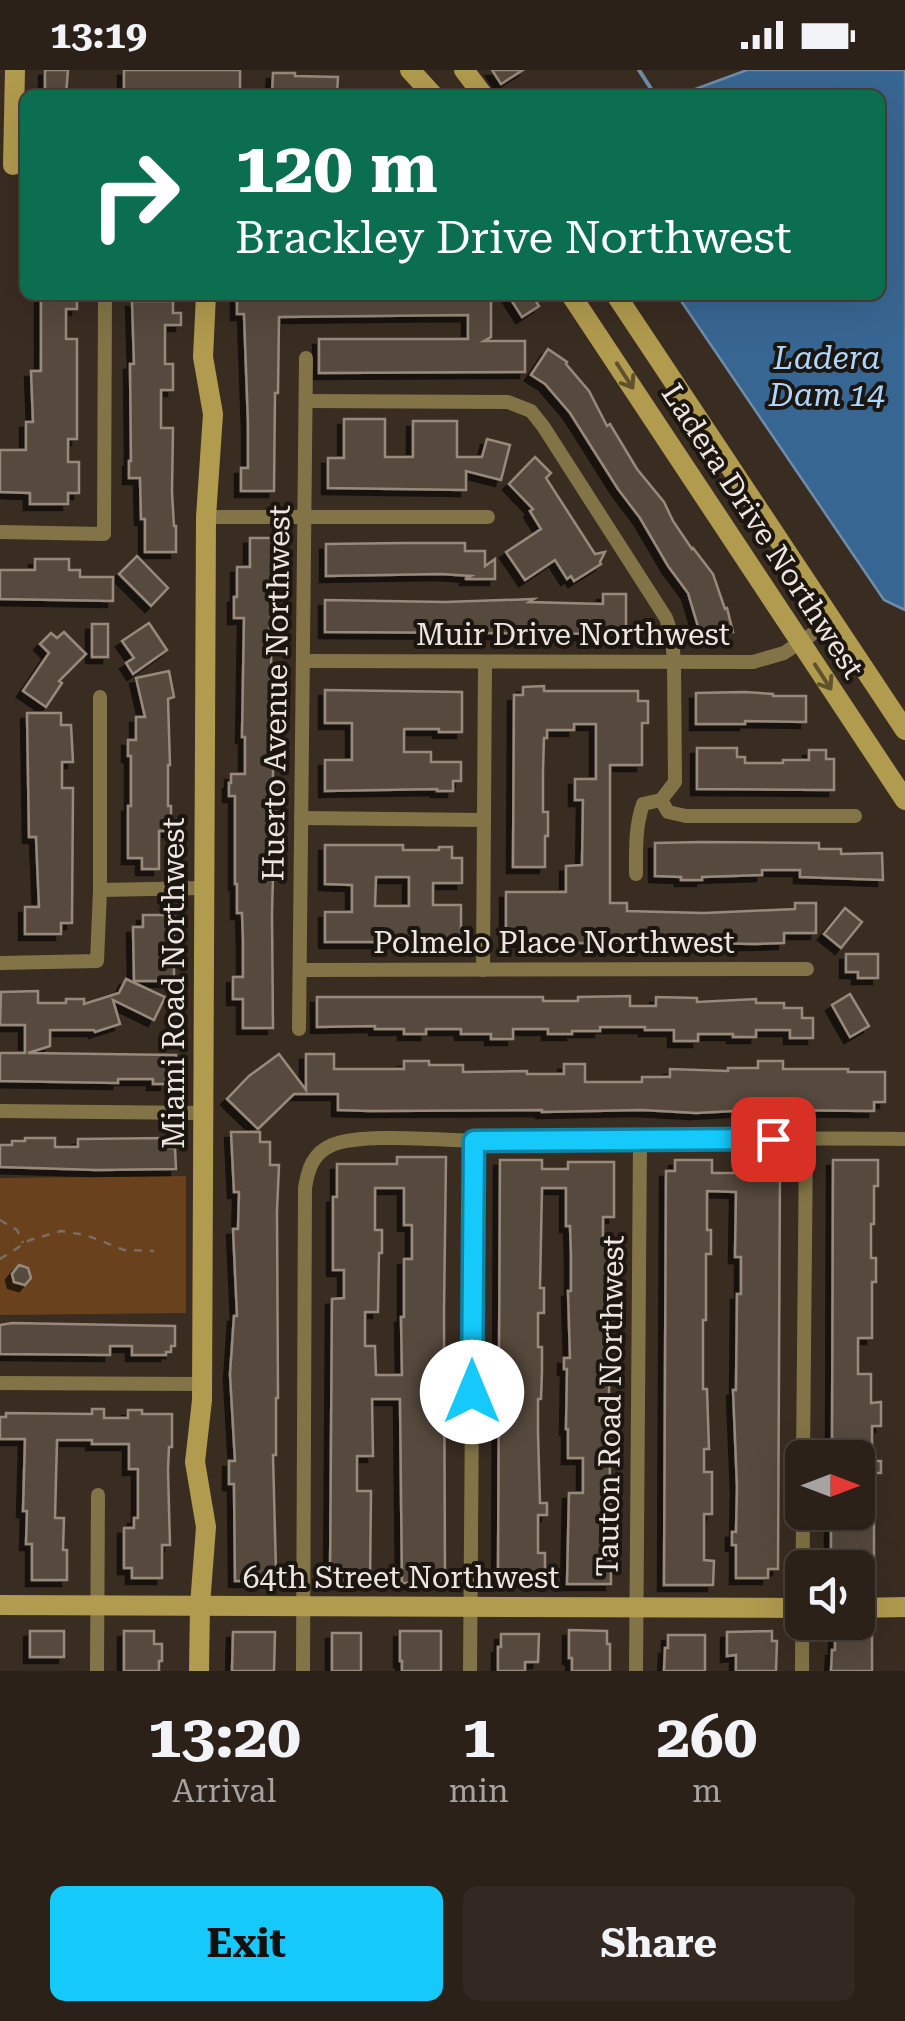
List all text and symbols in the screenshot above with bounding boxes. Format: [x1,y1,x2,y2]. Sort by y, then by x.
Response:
text: 13:19 [50,13,147,57]
text: 120 m [235,127,438,209]
icon: right [70,130,200,260]
text: Brackley Drive Northwest [235,211,792,264]
water label: Ladera Dam 14 [768,339,885,414]
one-way arrow [614,362,635,390]
street label: Ladera Drive Northwest [655,377,871,685]
street label: Huerto Avenue Northwest [255,505,297,881]
street label: Muir Drive Northwest [416,617,730,652]
one-way arrow [813,662,834,690]
street label: Miami Road Northwest [156,817,191,1149]
street label: Polmelo Place Northwest [373,925,735,960]
pin [731,1097,816,1182]
icon: arrive [746,1112,801,1167]
street label: Tauton Road Northwest [590,1235,630,1577]
position arrow [420,1340,524,1444]
north arrow [785,1440,875,1530]
map controls [785,1440,875,1640]
button: sound [785,1550,875,1640]
street label: 64th Street Northwest [243,1560,559,1595]
text: 13:20 [148,1701,301,1772]
text: 1 [462,1701,495,1772]
text: 260 [656,1701,757,1772]
text: Arrival [172,1772,276,1810]
text: min [449,1772,509,1810]
text: m [692,1772,721,1810]
button: Exit [50,1886,443,2001]
button: Share [463,1886,855,2001]

